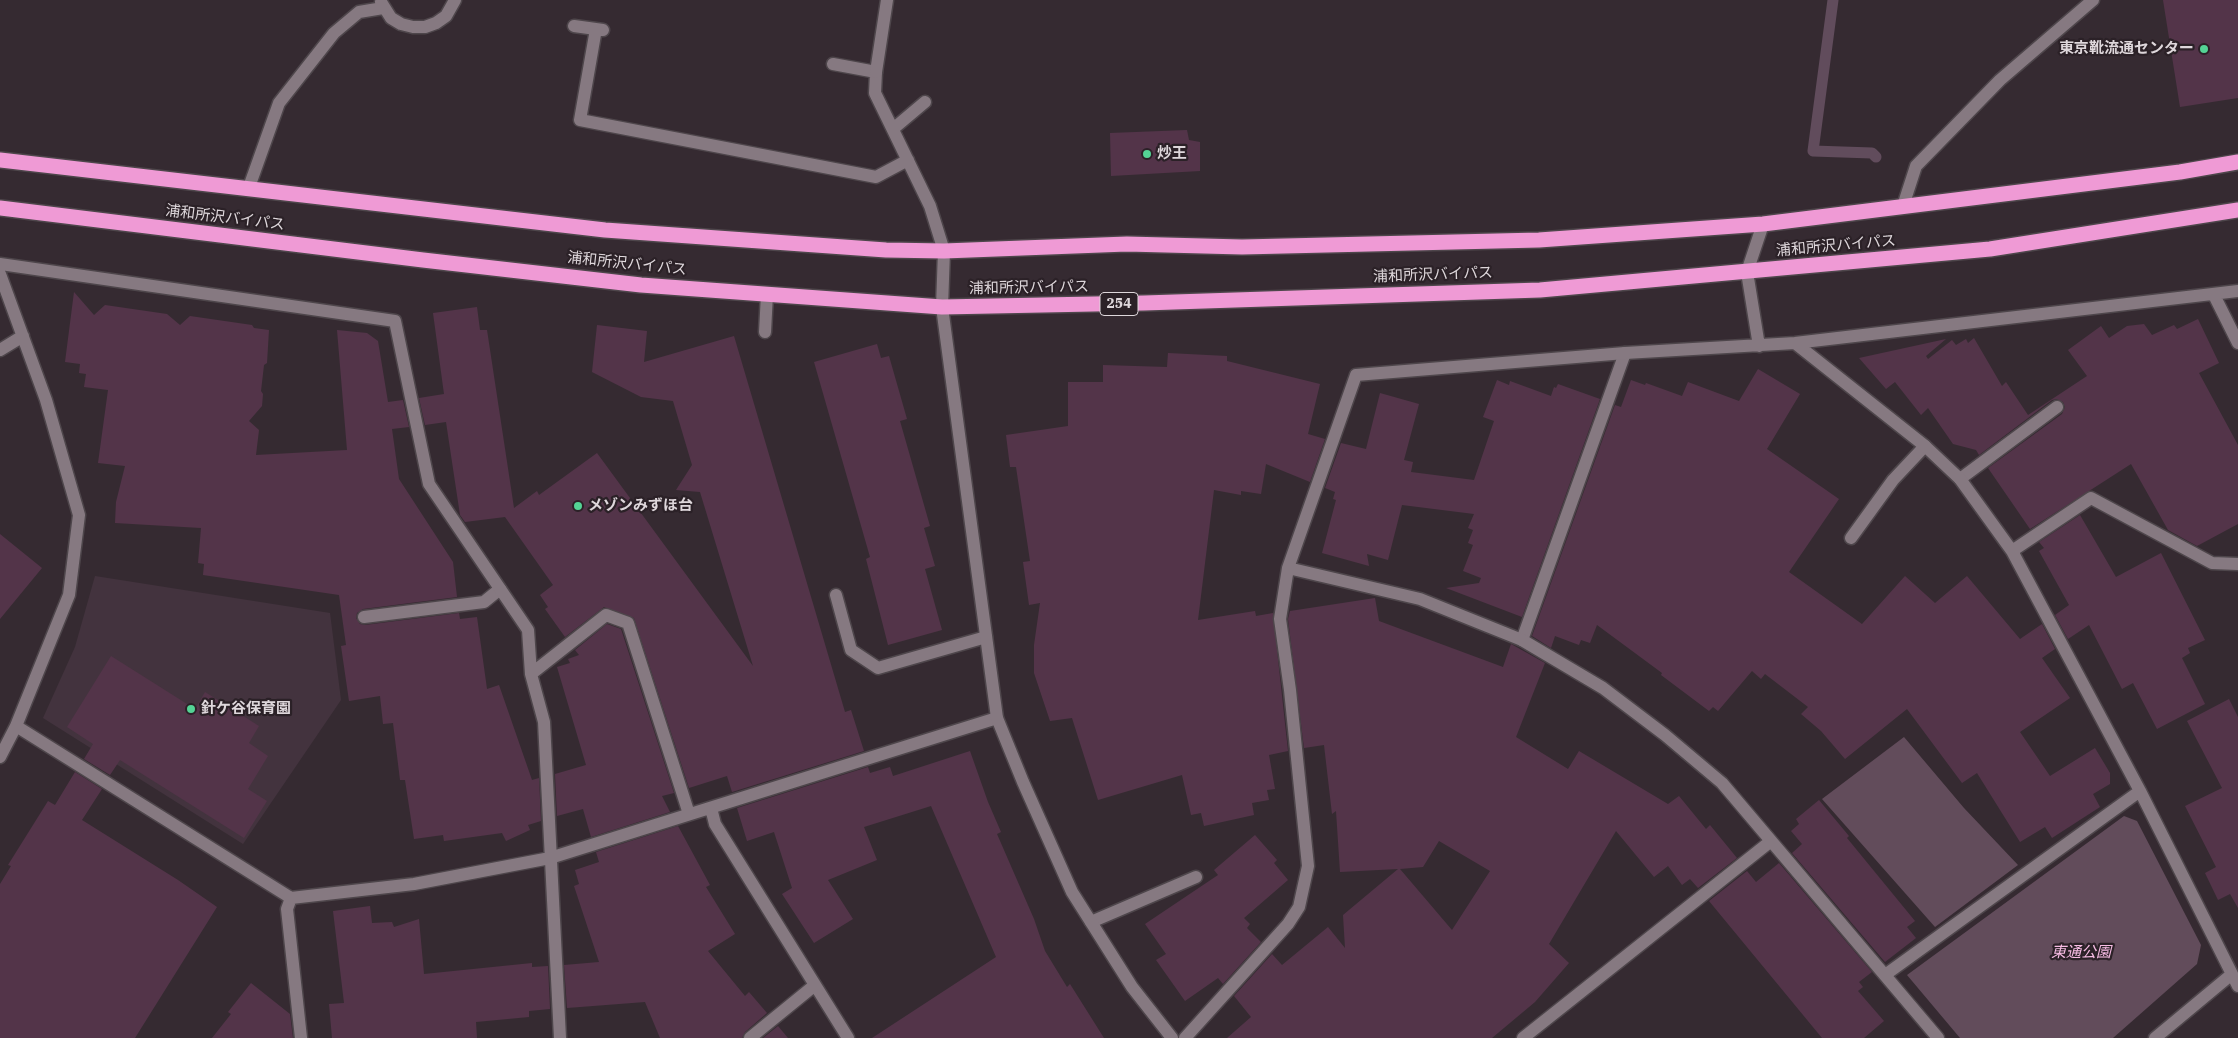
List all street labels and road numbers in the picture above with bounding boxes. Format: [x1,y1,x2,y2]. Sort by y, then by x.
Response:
street label: 浦和所沢バイパス [164,202,286,234]
street label: 浦和所沢バイパス [1775,232,1897,260]
street label: 浦和所沢バイパス [566,249,688,279]
street label: 浦和所沢バイパス [1373,264,1493,286]
street label: 浦和所沢バイパス [969,278,1089,298]
road number: 254 [1100,292,1138,316]

